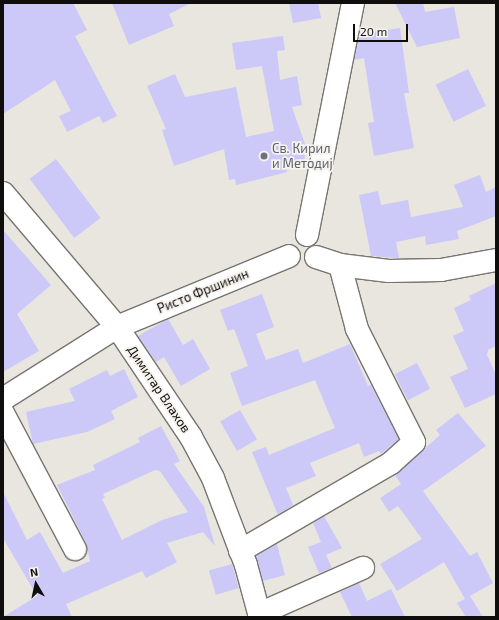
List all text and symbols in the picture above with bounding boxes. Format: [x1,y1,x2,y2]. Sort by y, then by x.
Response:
scale bar [355,16,410,42]
text: 20 m [360,24,387,38]
place label: Св. Кирил и Методиј [272,141,333,172]
marker: Св. Кирил и Методиј [259,151,269,161]
street label: Ристо Фршинин [155,266,251,316]
street label: Димитар Влахов [124,342,194,436]
north arrow [16,564,56,604]
text: N [29,565,39,579]

